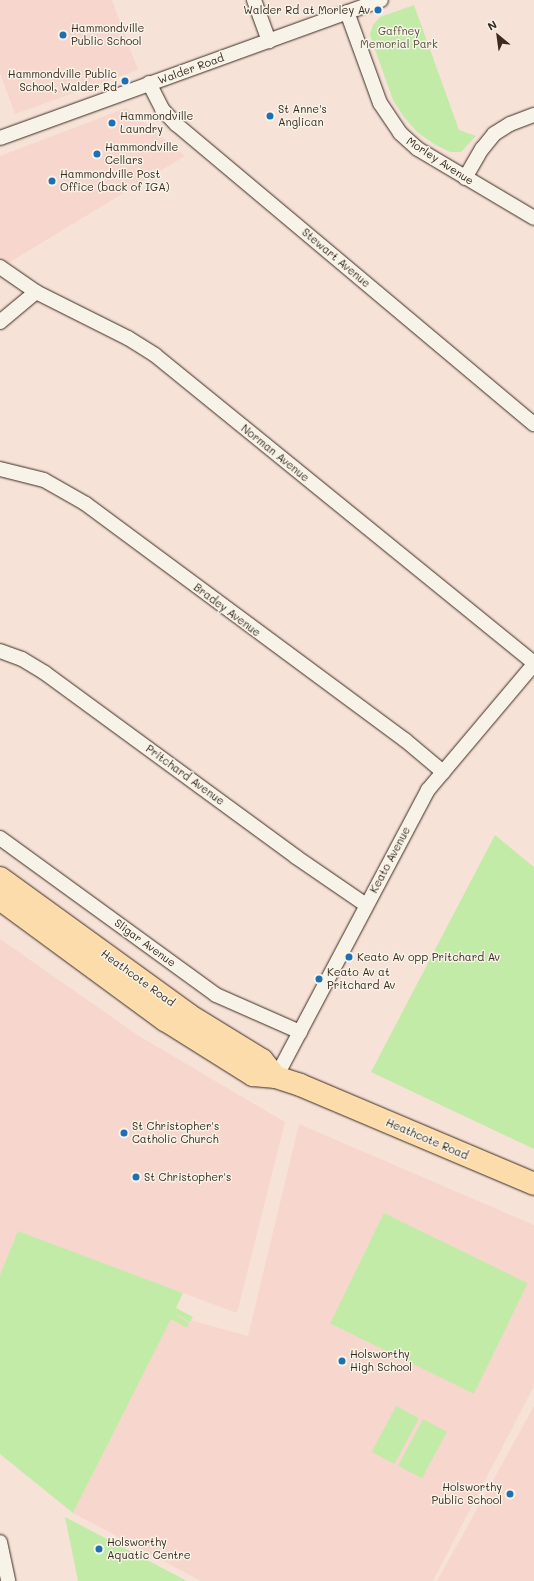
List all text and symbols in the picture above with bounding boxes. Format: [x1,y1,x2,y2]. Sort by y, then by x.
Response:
place label: Walder Rd at Morley Av [243,3,370,17]
marker: Walder Rd at Morley Av [373,5,383,15]
north arrow [478,16,518,56]
text: N [485,16,499,34]
place label: Hammondville Public School [71,22,144,48]
park label: Gaffney Memorial Park [360,25,438,51]
marker: Hammondville Public School [58,30,68,40]
street label: Walder Road [156,51,226,87]
place label: Hammondville Public School, Walder Rd [8,68,117,94]
marker: Hammondville Public School, Walder Rd [120,76,130,86]
place label: St Anne's Anglican [278,103,327,129]
place label: Hammondville Laundry [120,110,193,136]
marker: St Anne's Anglican [265,111,275,121]
marker: Hammondville Laundry [107,118,117,128]
street label: Morley Avenue [404,134,476,188]
place label: Hammondville Cellars [105,141,178,167]
marker: Hammondville Cellars [92,149,102,159]
place label: Hammondville Post Office (back of IGA) [60,168,170,194]
marker: Hammondville Post Office (back of IGA) [47,176,57,186]
street label: Stewart Avenue [299,226,373,290]
street label: Norman Avenue [238,422,312,484]
street label: Bradey Avenue [191,581,263,639]
street label: Pritchard Avenue [143,742,227,808]
street label: Keato Avenue [367,825,413,895]
street label: Sligar Avenue [112,916,178,970]
street label: Heathcote Road [98,947,178,1009]
place label: Keato Av opp Pritchard Av [357,950,500,964]
marker: Keato Av opp Pritchard Av [344,952,354,962]
place label: Keato Av at Pritchard Av [327,966,395,992]
marker: Keato Av at Pritchard Av [314,974,324,984]
street label: Heathcote Road [384,1116,470,1162]
place label: St Christopher's Catholic Church [132,1120,219,1146]
marker: St Christopher's Catholic Church [119,1128,129,1138]
place label: St Christopher's [144,1170,231,1184]
marker: St Christopher's [131,1172,141,1182]
place label: Holsworthy High School [350,1348,412,1374]
marker: Holsworthy High School [337,1356,347,1366]
place label: Holsworthy Public School [431,1481,502,1507]
marker: Holsworthy Public School [505,1489,515,1499]
place label: Holsworthy Aquatic Centre [107,1536,191,1562]
marker: Holsworthy Aquatic Centre [94,1544,104,1554]

